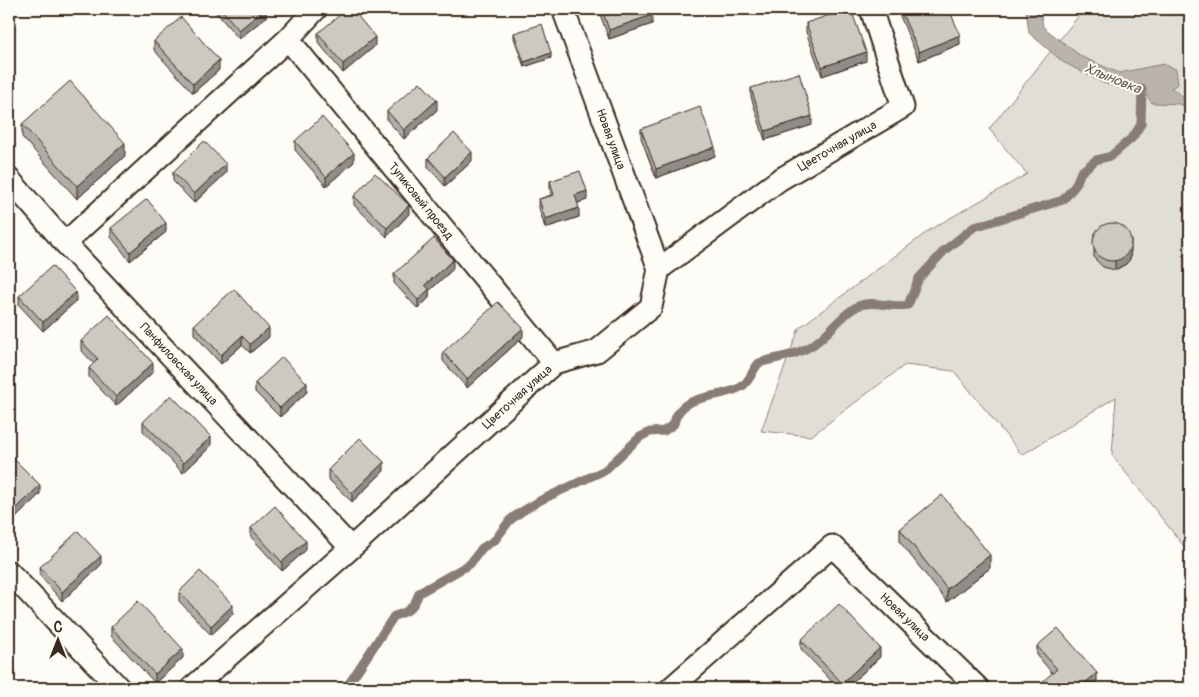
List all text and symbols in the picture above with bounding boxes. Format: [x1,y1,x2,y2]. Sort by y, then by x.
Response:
water label: Хлыновка [1082,60,1145,98]
street label: Новая улица [593,107,629,172]
street label: Цветочная улица [795,118,880,175]
street label: Тупиковый проезд [385,160,457,244]
street label: Панфиловская улица [137,320,221,409]
street label: Цветочная улица [479,362,556,433]
street label: Новая улица [877,590,933,645]
north arrow [32,614,82,664]
text: С [54,619,63,636]

